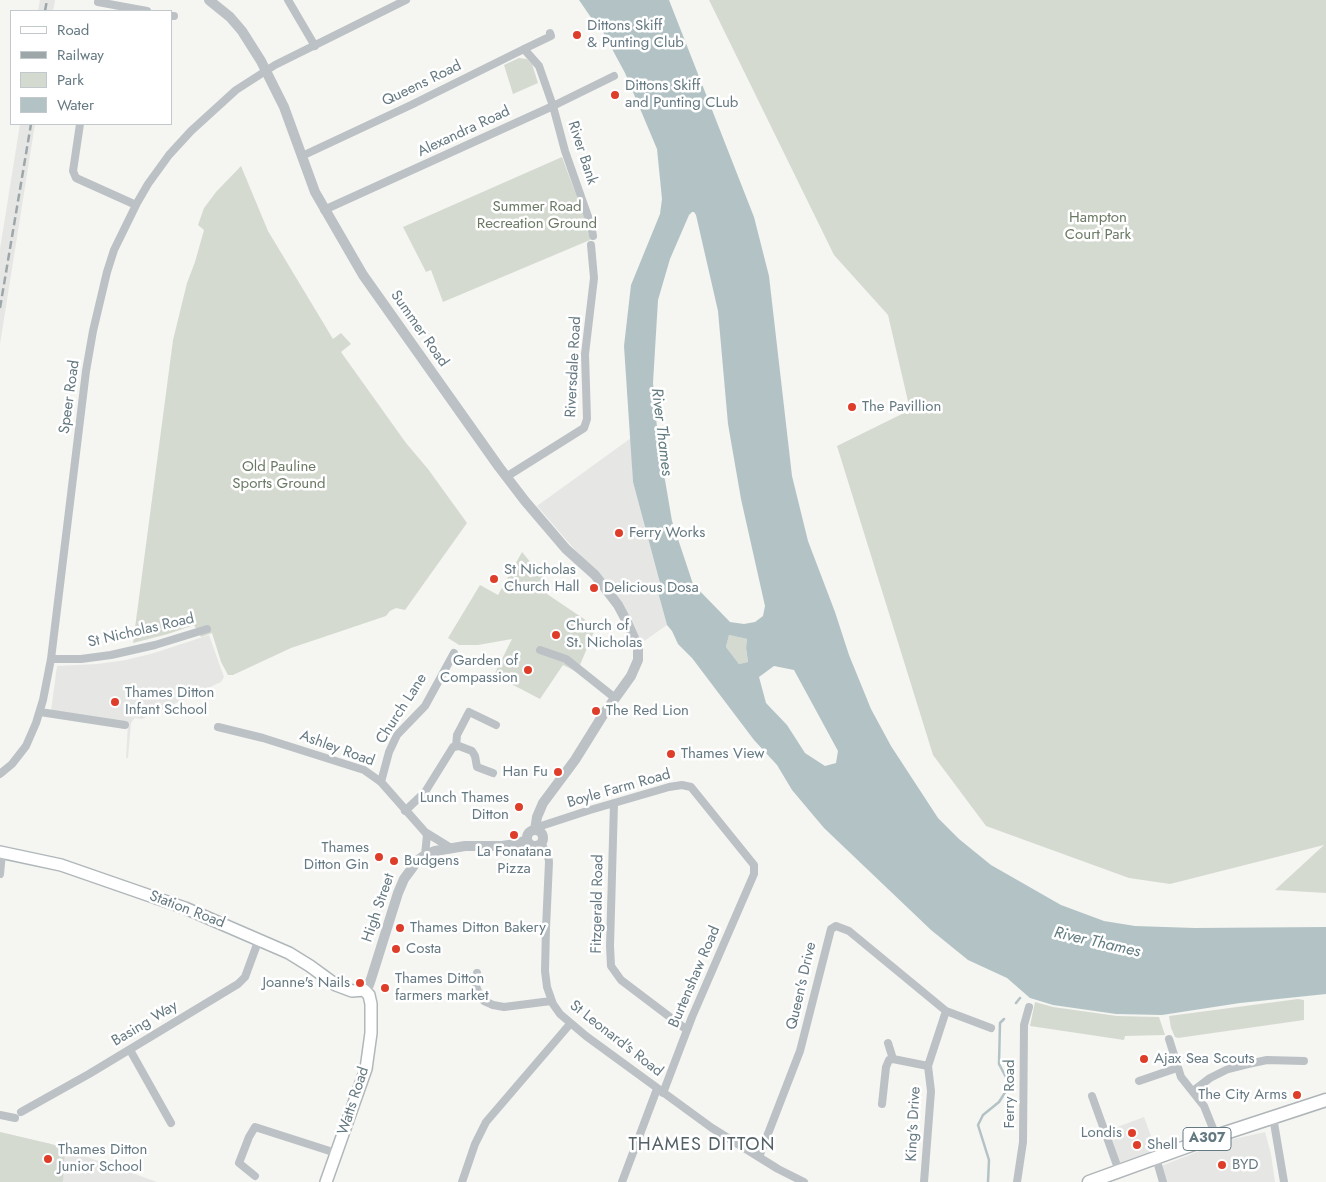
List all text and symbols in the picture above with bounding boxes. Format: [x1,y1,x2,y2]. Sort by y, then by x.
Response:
legend [10,10,172,125]
place label: Dittons Skiff & Punting Club [587,17,684,52]
text: Road [57,19,89,41]
marker: Dittons Skiff & Punting Club [571,29,583,41]
text: Railway [57,44,104,66]
street label: Queens Road [379,57,465,111]
text: Park [57,69,84,91]
place label: Dittons Skiff and Punting CLub [625,77,738,112]
marker: Dittons Skiff and Punting CLub [609,89,621,101]
text: Water [57,94,94,116]
street label: Alexandra Road [415,103,513,161]
street label: River Bank [563,119,601,187]
park label: Summer Road Recreation Ground [477,198,597,233]
park label: Hampton Court Park [1065,209,1131,244]
street label: Summer Road [386,287,452,371]
street label: Riversdale Road [562,316,586,418]
street label: Speer Road [56,359,84,435]
water label: River Thames [646,387,676,477]
place label: The Pavillion [862,398,941,416]
marker: The Pavillion [846,401,858,413]
park label: Old Pauline Sports Ground [232,458,326,493]
place label: Ferry Works [629,524,705,542]
marker: Ferry Works [613,527,625,539]
place label: St Nicholas Church Hall [504,561,579,596]
marker: St Nicholas Church Hall [488,573,500,585]
place label: Delicious Dosa [604,579,699,597]
marker: Delicious Dosa [588,582,600,594]
street label: St Nicholas Road [86,610,196,652]
place label: Church of St. Nicholas [566,617,642,652]
marker: Church of St. Nicholas [550,629,562,641]
place label: Garden of Compassion [440,652,518,687]
marker: Garden of Compassion [522,664,534,676]
street label: Church Lane [373,671,431,747]
place label: Thames Ditton Infant School [125,684,214,719]
marker: Thames Ditton Infant School [109,696,121,708]
place label: The Red Lion [606,702,689,720]
marker: The Red Lion [590,705,602,717]
street label: Ashley Road [297,727,377,771]
place label: Thames View [681,745,765,763]
marker: Thames View [665,748,677,760]
place label: Han Fu [503,763,548,781]
marker: Han Fu [552,766,564,778]
street label: Boyle Farm Road [565,766,673,812]
place label: Lunch Thames Ditton [420,789,509,824]
marker: Lunch Thames Ditton [513,801,525,813]
marker: La Fonatana Pizza [508,829,520,841]
place label: Thames Ditton Gin [304,839,369,874]
place label: La Fonatana Pizza [477,843,551,878]
marker: Thames Ditton Gin [373,851,385,863]
place label: Budgens [404,852,459,870]
street label: Fitzgerald Road [588,854,608,954]
marker: Budgens [388,855,400,867]
street label: High Street [359,871,399,945]
street label: Station Road [147,887,227,933]
place label: Thames Ditton Bakery [410,919,546,937]
marker: Thames Ditton Bakery [394,922,406,934]
street label: Burtenshaw Road [665,923,725,1031]
water label: River Thames [1052,924,1142,962]
place label: Costa [406,940,441,958]
street label: Queen's Drive [783,940,821,1032]
marker: Costa [390,943,402,955]
place label: Thames Ditton farmers market [395,970,489,1005]
place label: Joanne's Nails [262,974,350,992]
marker: Joanne's Nails [354,977,366,989]
marker: Thames Ditton farmers market [379,982,391,994]
street label: Basing Way [109,997,181,1051]
street label: St Leonard's Road [566,997,666,1081]
place label: Ajax Sea Scouts [1154,1050,1254,1068]
marker: Ajax Sea Scouts [1138,1053,1150,1065]
street label: Ferry Road [1001,1060,1019,1128]
street label: Watts Road [335,1065,373,1137]
street label: King's Drive [903,1086,925,1162]
place label: The City Arms [1198,1086,1287,1104]
marker: The City Arms [1291,1089,1303,1101]
place label: Londis [1081,1124,1122,1142]
marker: Londis [1126,1127,1138,1139]
road number: A307 [1183,1128,1231,1150]
district label: THAMES DITTON [627,1135,777,1157]
place label: Shell [1147,1136,1178,1154]
marker: Shell [1131,1139,1143,1151]
place label: Thames Ditton Junior School [58,1141,147,1176]
marker: Thames Ditton Junior School [42,1153,54,1165]
place label: BYD [1232,1156,1259,1174]
marker: BYD [1216,1159,1228,1171]

